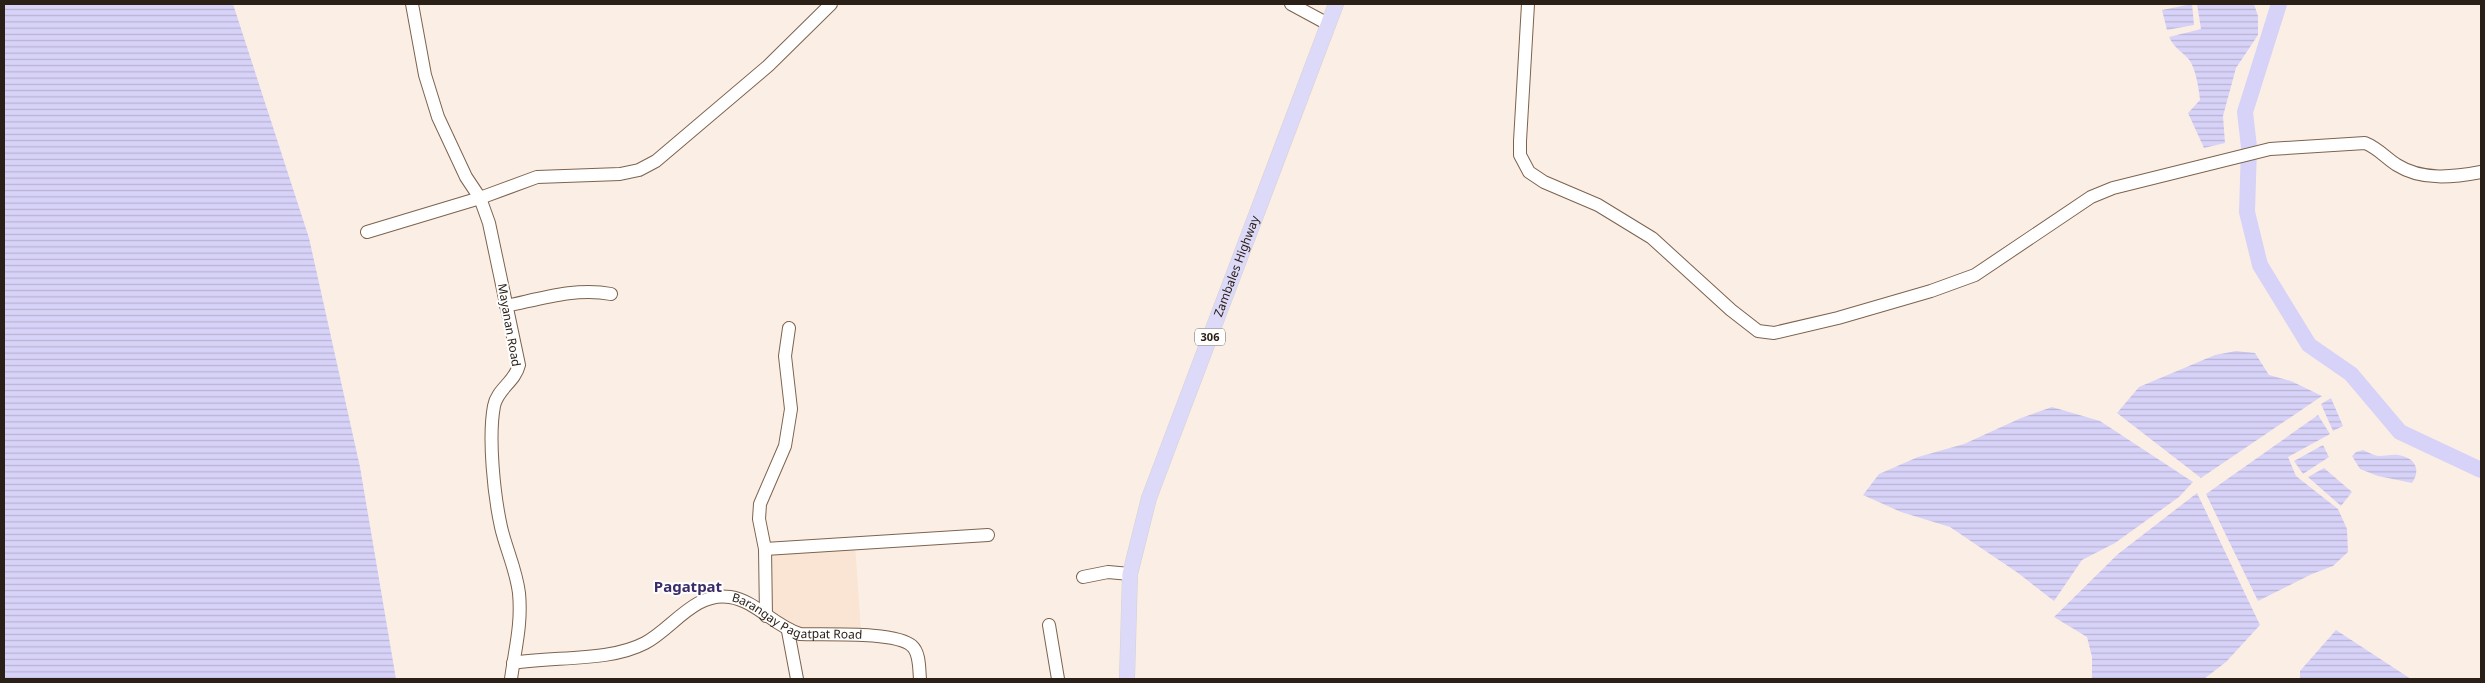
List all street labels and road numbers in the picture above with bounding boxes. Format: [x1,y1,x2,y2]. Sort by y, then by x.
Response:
street label: Zambales Highway [1209,212,1263,319]
street label: Mayanan Road [494,282,525,368]
road number: 306 [1195,328,1225,346]
street label: Barangay Pagatpat Road [730,589,863,643]

